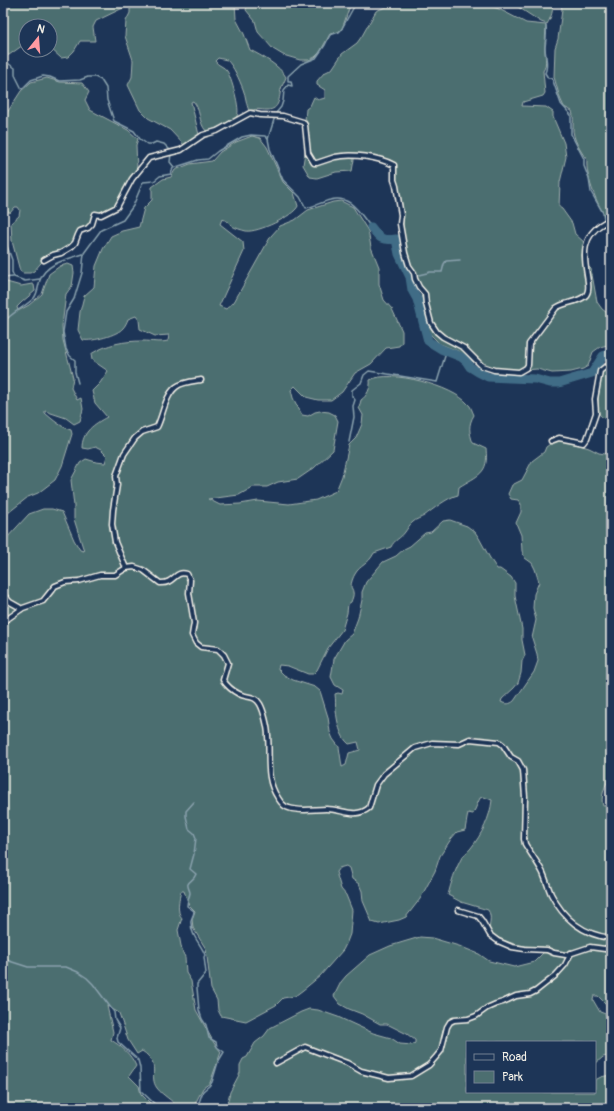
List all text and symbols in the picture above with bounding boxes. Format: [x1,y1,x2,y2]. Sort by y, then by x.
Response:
north arrow [18,18,58,58]
text: N [35,22,47,36]
legend [466,1041,596,1093]
text: Road [502,1050,527,1065]
text: Park [502,1070,523,1085]

